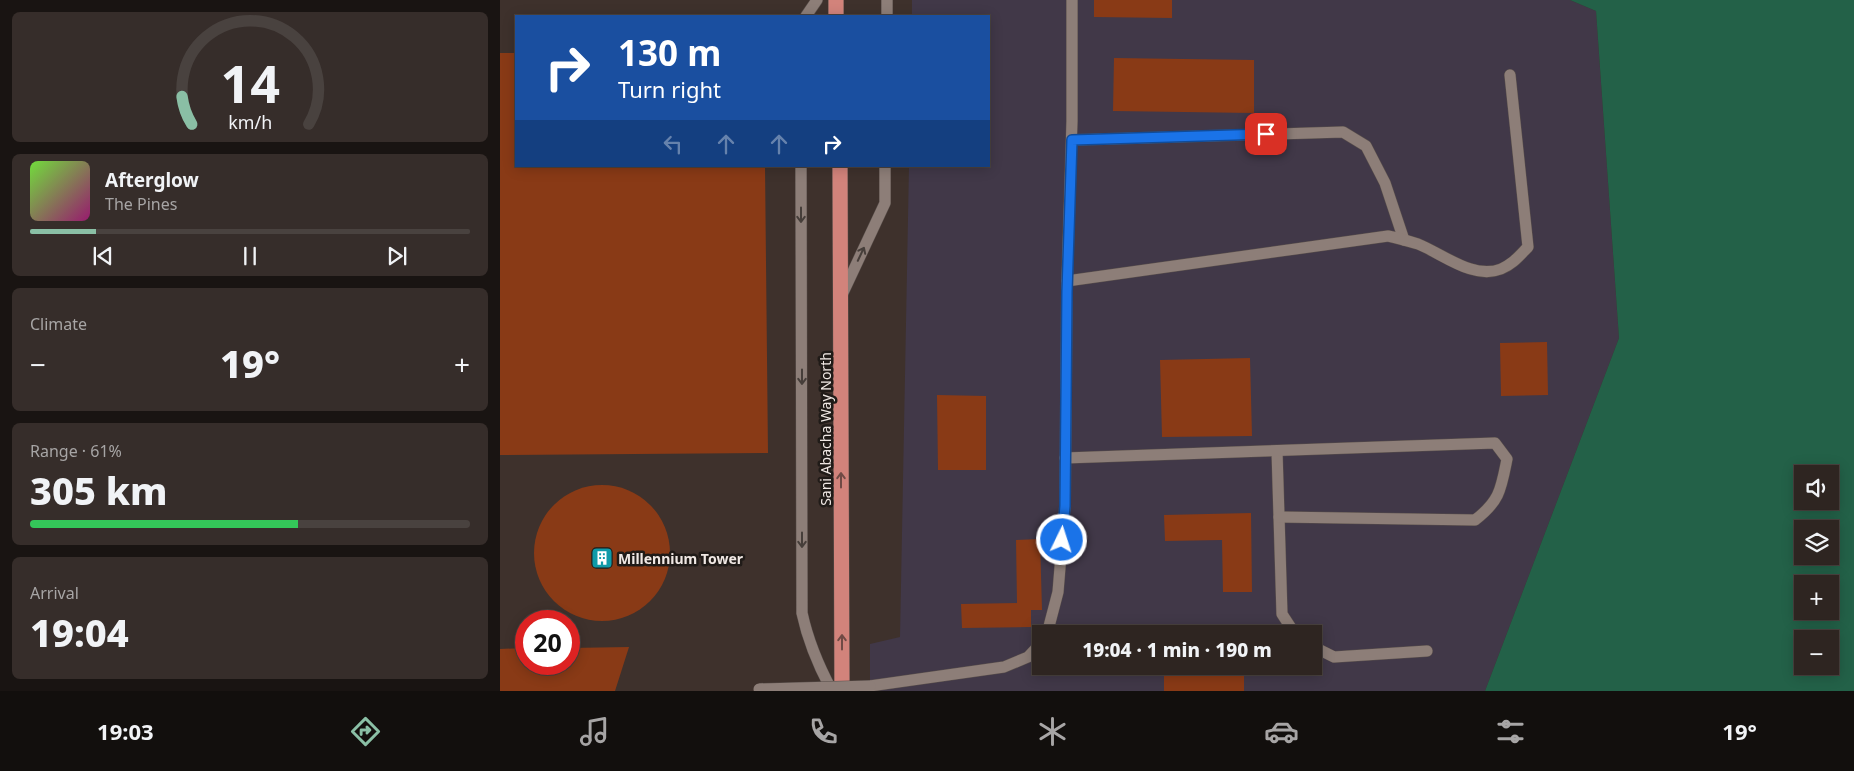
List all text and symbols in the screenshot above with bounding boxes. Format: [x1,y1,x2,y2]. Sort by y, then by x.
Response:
text: 130 m [618,29,721,76]
icon: right [535,35,600,100]
text: 14 [220,47,280,118]
text: Turn right [618,74,721,104]
text: km/h [228,110,272,134]
pin [1245,113,1287,155]
icon: arrive [1252,120,1280,148]
icon: left [659,130,687,158]
icon: ahead [712,130,740,158]
icon: ahead [765,130,793,158]
icon: right [818,130,846,158]
text: Afterglow [105,167,199,193]
text: The Pines [105,193,177,215]
one-way arrow [796,206,806,223]
icon: previous [89,242,117,270]
icon: pause [236,242,264,270]
icon: next [383,242,411,270]
one-way arrow [857,247,866,262]
text: Climate [30,313,87,335]
text: 19° [220,337,280,389]
text: − [30,345,46,383]
text: + [454,345,470,383]
street label: Sani Abacha Way North [816,352,835,506]
one-way arrow [797,369,806,385]
text: Range · 61% [30,440,122,462]
text: 305 km [30,464,168,516]
map controls [1794,465,1839,675]
button: sound [1794,465,1839,510]
one-way arrow [836,472,846,488]
position arrow [1035,513,1087,565]
button: layers [1794,520,1839,565]
one-way arrow [797,532,807,548]
building icon: Millennium Tower [590,546,614,570]
place label: Millennium Tower [618,549,744,568]
button: + [1794,575,1839,620]
text: Arrival [30,582,79,604]
text: 19:04 [30,606,129,658]
speed limit sign: 20 [515,610,580,675]
button: − [1794,630,1839,675]
one-way arrow [837,635,847,651]
text: 19:04 · 1 min · 190 m [1082,637,1272,663]
icon: directions [348,714,383,749]
icon: music [577,714,612,749]
icon: phone [806,714,841,749]
icon: climate [1035,714,1070,749]
icon: car [1264,714,1299,749]
icon: filters [1493,714,1528,749]
text: 19:03 [97,716,154,746]
text: 19° [1722,716,1757,746]

